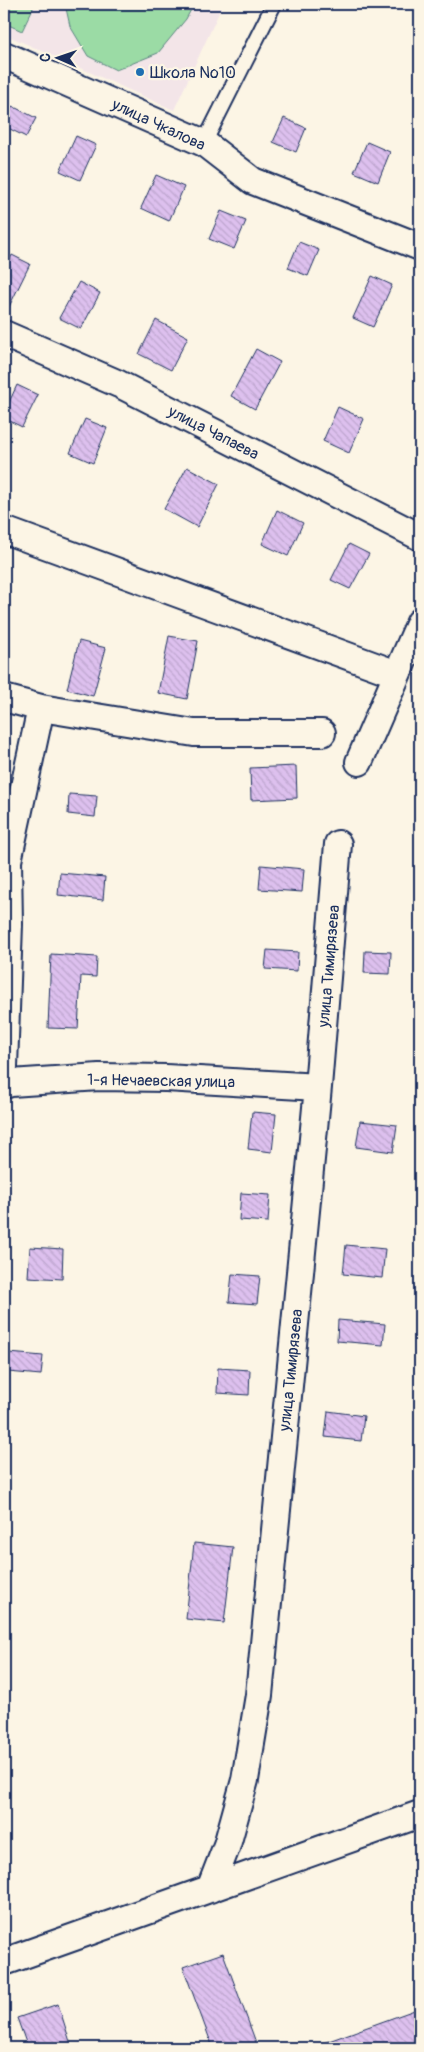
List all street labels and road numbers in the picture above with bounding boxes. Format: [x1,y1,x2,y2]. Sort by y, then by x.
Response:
street label: улица Чкалова [108,94,209,155]
street label: улица Чапаева [164,401,262,464]
street label: улица Тимирязева [314,904,344,1029]
street label: 1-я Нечаевская улица [87,1070,235,1092]
street label: улица Тимирязева [275,1308,307,1433]

